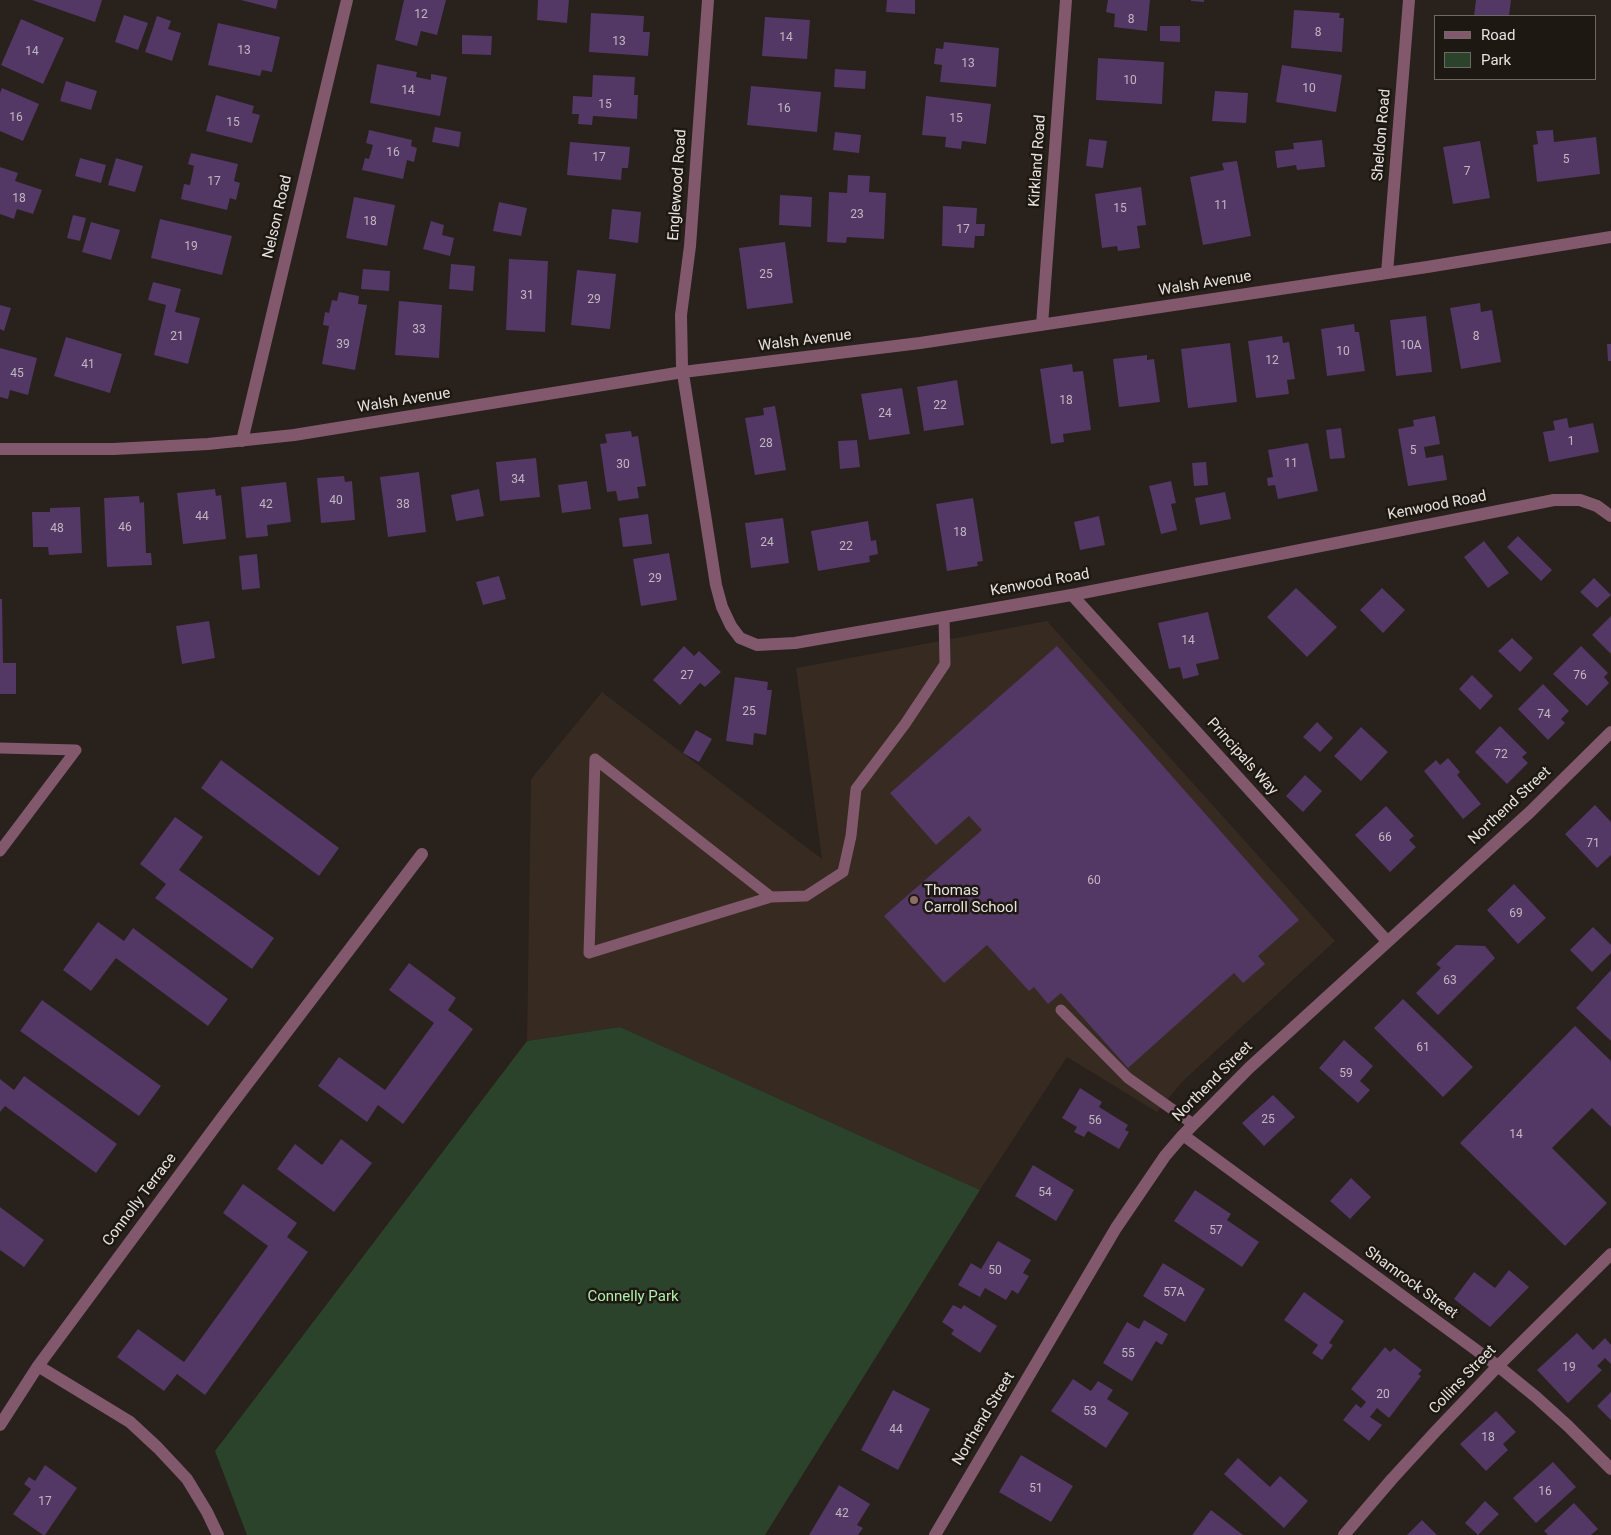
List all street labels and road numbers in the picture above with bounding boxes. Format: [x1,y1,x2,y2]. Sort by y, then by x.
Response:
street label: Sheldon Road [1369,88,1395,182]
street label: Kirkland Road [1026,114,1050,208]
street label: Englewood Road [665,129,691,241]
street label: Nelson Road [260,174,296,260]
street label: Walsh Avenue [1157,268,1253,300]
street label: Walsh Avenue [757,326,853,356]
street label: Walsh Avenue [356,385,452,417]
street label: Kenwood Road [1386,488,1488,524]
street label: Kenwood Road [989,565,1091,601]
street label: Principals Way [1203,715,1281,799]
street label: Northend Street [1465,763,1555,849]
street label: Northend Street [1169,1038,1257,1126]
street label: Connolly Terrace [99,1150,181,1250]
street label: Shamrock Street [1361,1243,1461,1323]
street label: Collins Street [1426,1342,1500,1418]
street label: Northend Street [949,1369,1019,1469]

